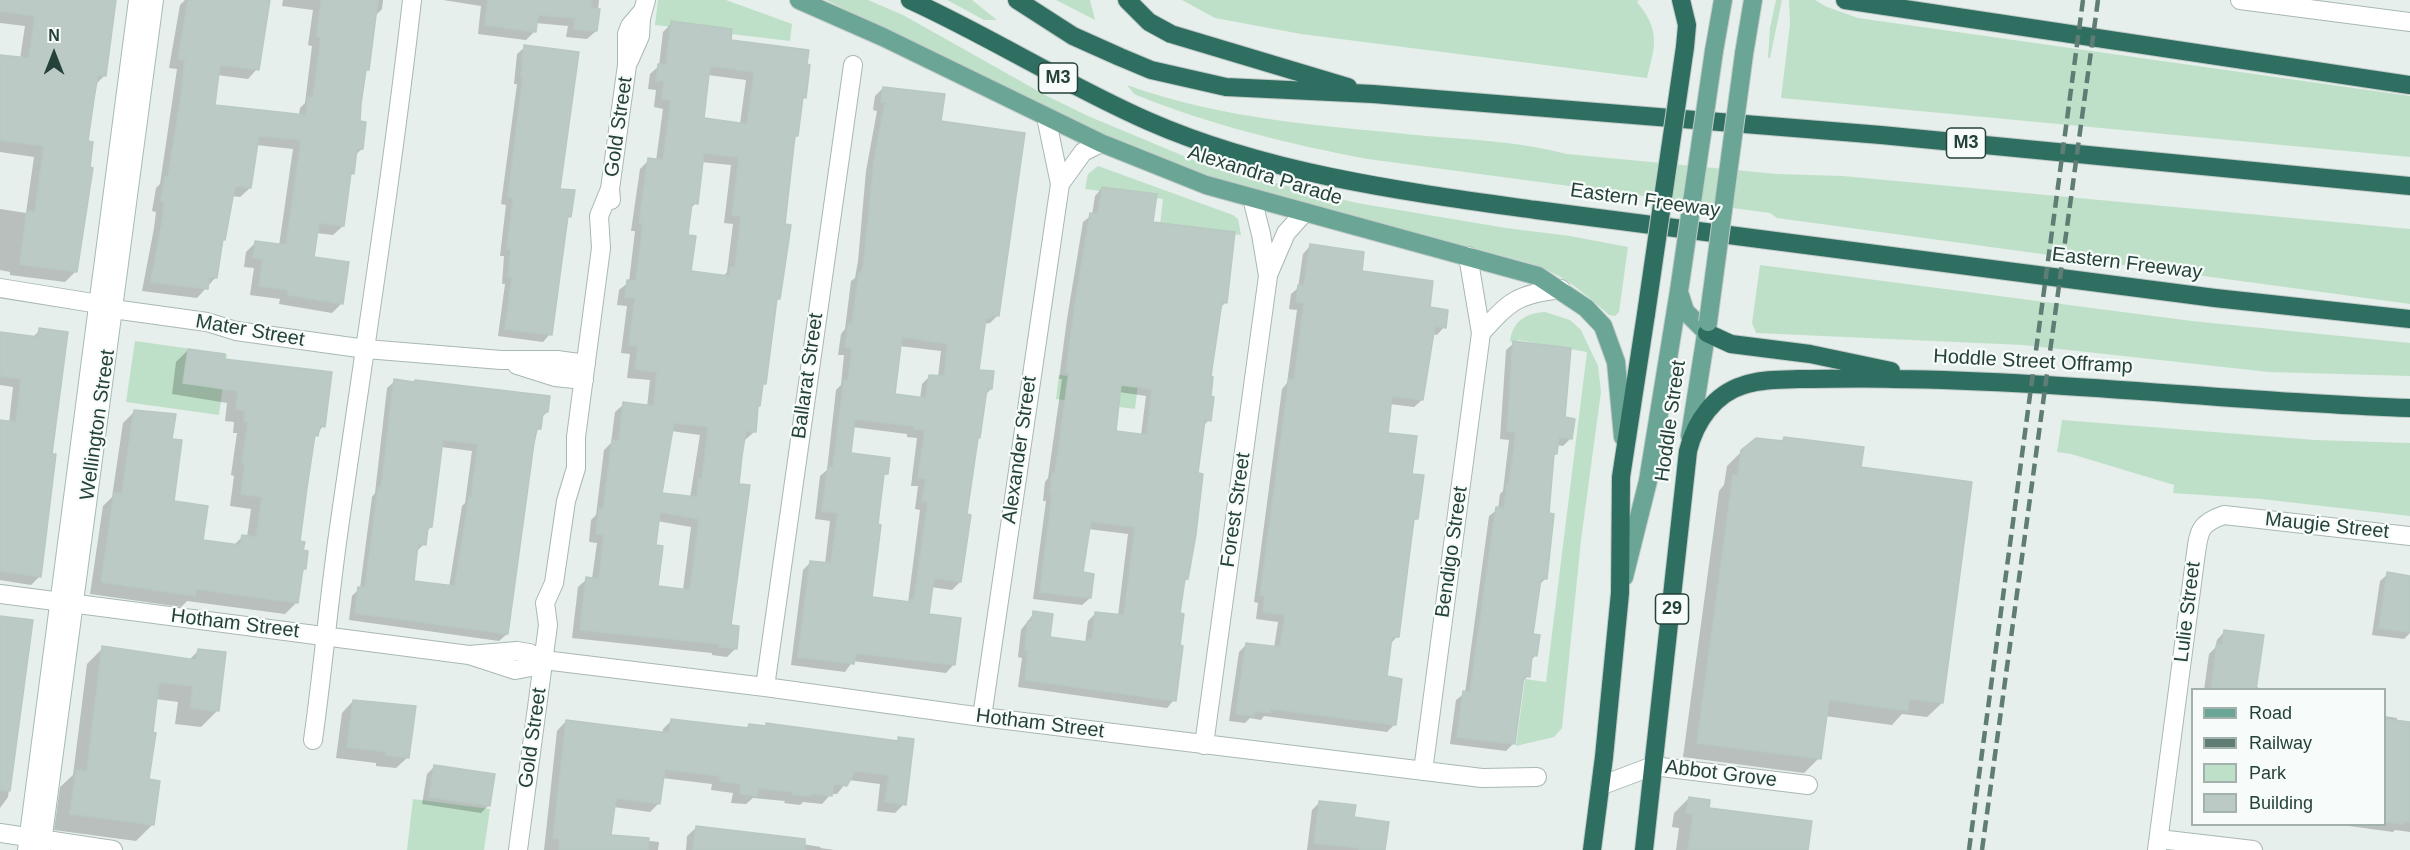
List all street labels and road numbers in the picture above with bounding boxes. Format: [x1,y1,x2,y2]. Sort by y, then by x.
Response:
road number: M3 [1038,63,1078,93]
street label: Gold Street [600,75,638,179]
road number: M3 [1946,128,1986,158]
street label: Alexandra Parade [1185,141,1345,211]
street label: Eastern Freeway [1568,179,1722,223]
street label: Eastern Freeway [2051,243,2203,285]
street label: Mater Street [194,310,306,352]
street label: Ballarat Street [787,312,829,440]
street label: Hoddle Street Offramp [1933,345,2133,379]
street label: Wellington Street [76,348,120,502]
street label: Hoddle Street [1651,359,1691,483]
street label: Alexander Street [998,375,1042,525]
street label: Forest Street [1216,451,1256,569]
street label: Bendigo Street [1431,485,1473,619]
street label: Maugie Street [2264,508,2390,544]
street label: Lulie Street [2170,560,2206,664]
road number: 29 [1656,594,1688,624]
street label: Hotham Street [170,604,300,644]
street label: Gold Street [514,686,552,790]
street label: Hotham Street [975,704,1105,744]
street label: Abbot Grove [1664,755,1778,793]

